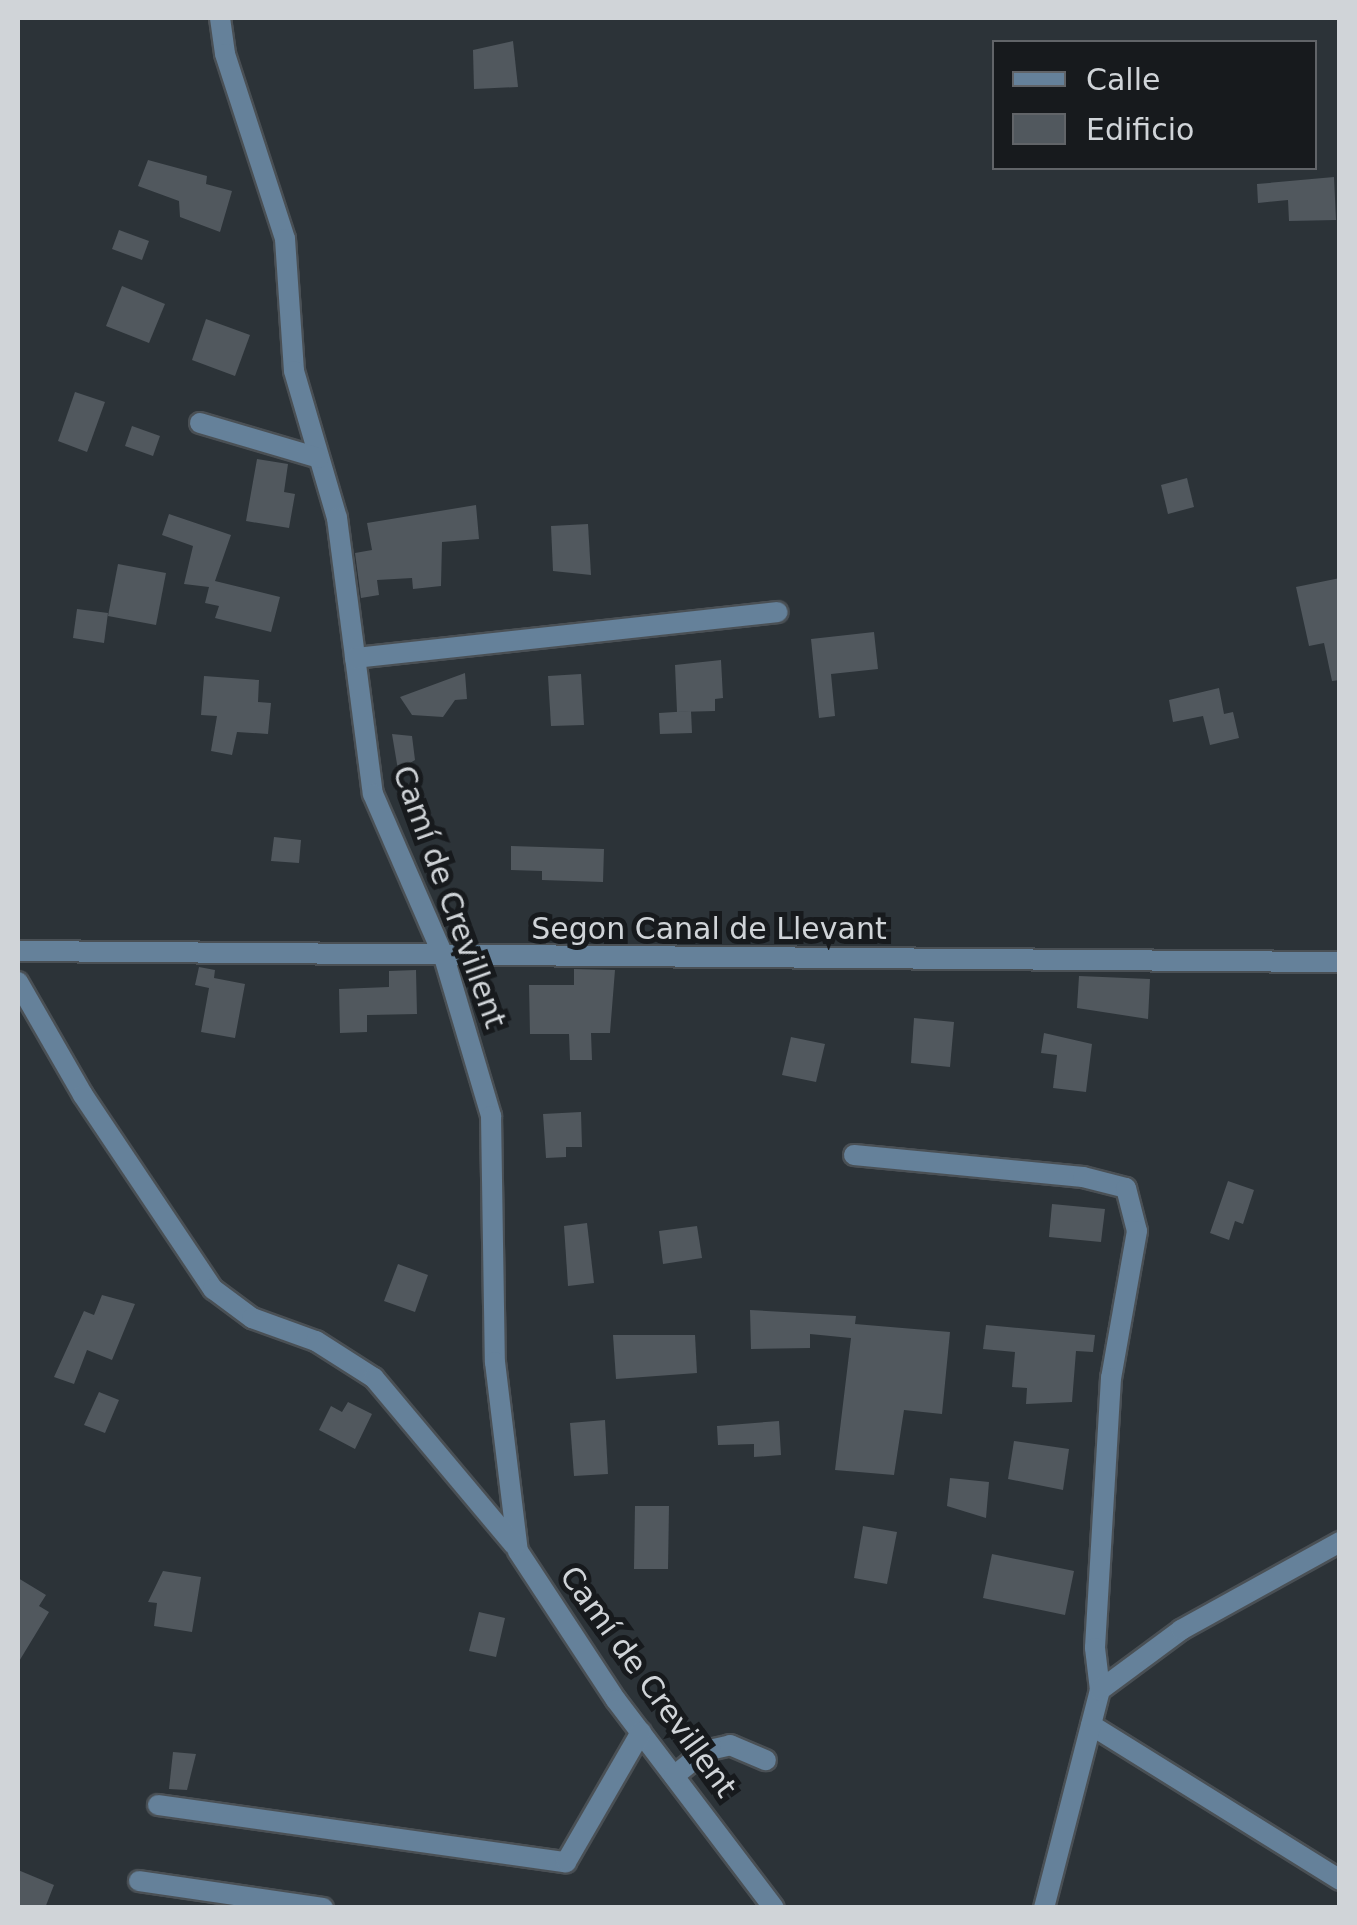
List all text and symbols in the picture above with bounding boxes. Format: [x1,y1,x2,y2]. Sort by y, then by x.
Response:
legend [992,40,1317,170]
text: Calle [1086,62,1160,97]
text: Edificio [1086,112,1194,147]
street label: Camí de Crevillent [385,761,513,1033]
street label: Segon Canal de Llevant [531,911,887,947]
street label: Camí de Crevillent [552,1560,744,1804]

